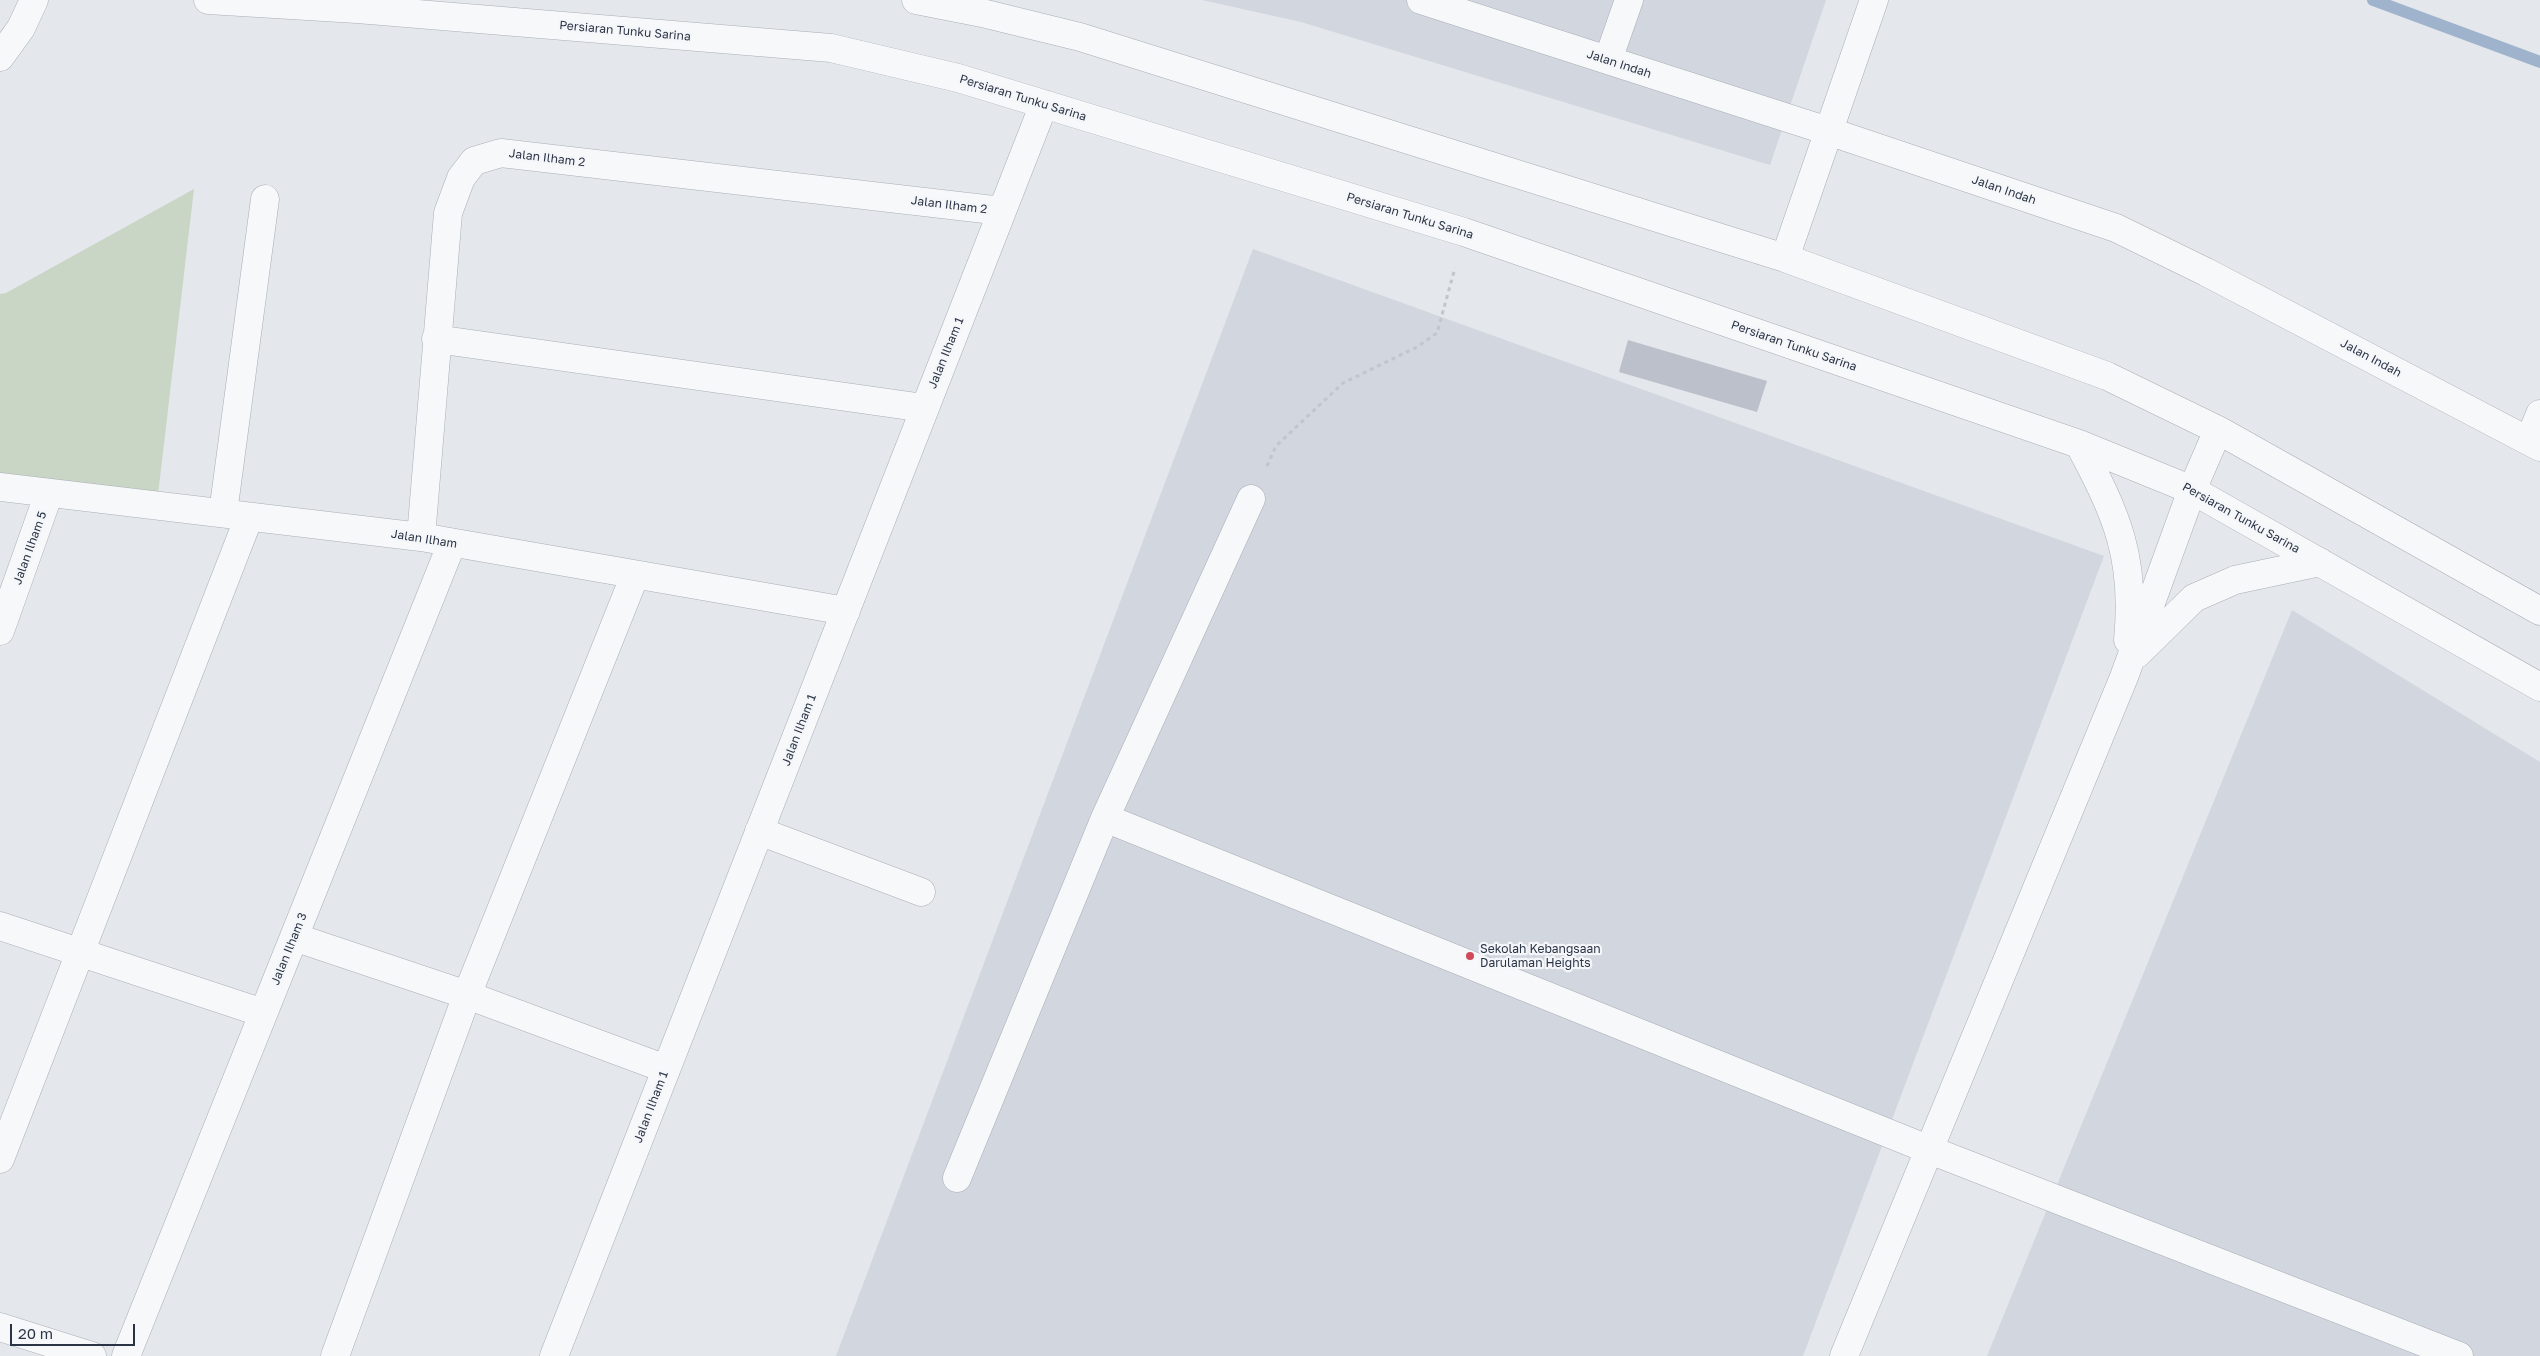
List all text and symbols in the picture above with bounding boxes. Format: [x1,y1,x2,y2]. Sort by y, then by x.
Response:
street label: Persiaran Tunku Sarina [559,18,691,44]
street label: Jalan Indah [1585,47,1653,81]
street label: Persiaran Tunku Sarina [958,72,1088,124]
street label: Jalan Ilham 2 [508,146,586,170]
street label: Jalan Indah [1970,172,2038,208]
street label: Persiaran Tunku Sarina [1345,190,1475,242]
street label: Jalan Ilham 2 [910,193,988,217]
street label: Jalan Ilham 1 [925,315,967,391]
street label: Persiaran Tunku Sarina [1729,318,1859,374]
street label: Jalan Indah [2338,336,2404,380]
street label: Persiaran Tunku Sarina [2180,480,2302,556]
street label: Jalan Ilham 5 [10,509,50,587]
street label: Jalan Ilham [390,527,458,551]
street label: Jalan Ilham 1 [779,692,819,768]
street label: Jalan Ilham 3 [268,911,310,987]
place label: Sekolah Kebangsaan Darulaman Heights [1480,942,1601,970]
marker: Sekolah Kebangsaan Darulaman Heights [1464,950,1476,962]
street label: Jalan Ilham 1 [631,1069,671,1145]
scale bar [12,1314,138,1346]
text: 20 m [18,1324,53,1342]

